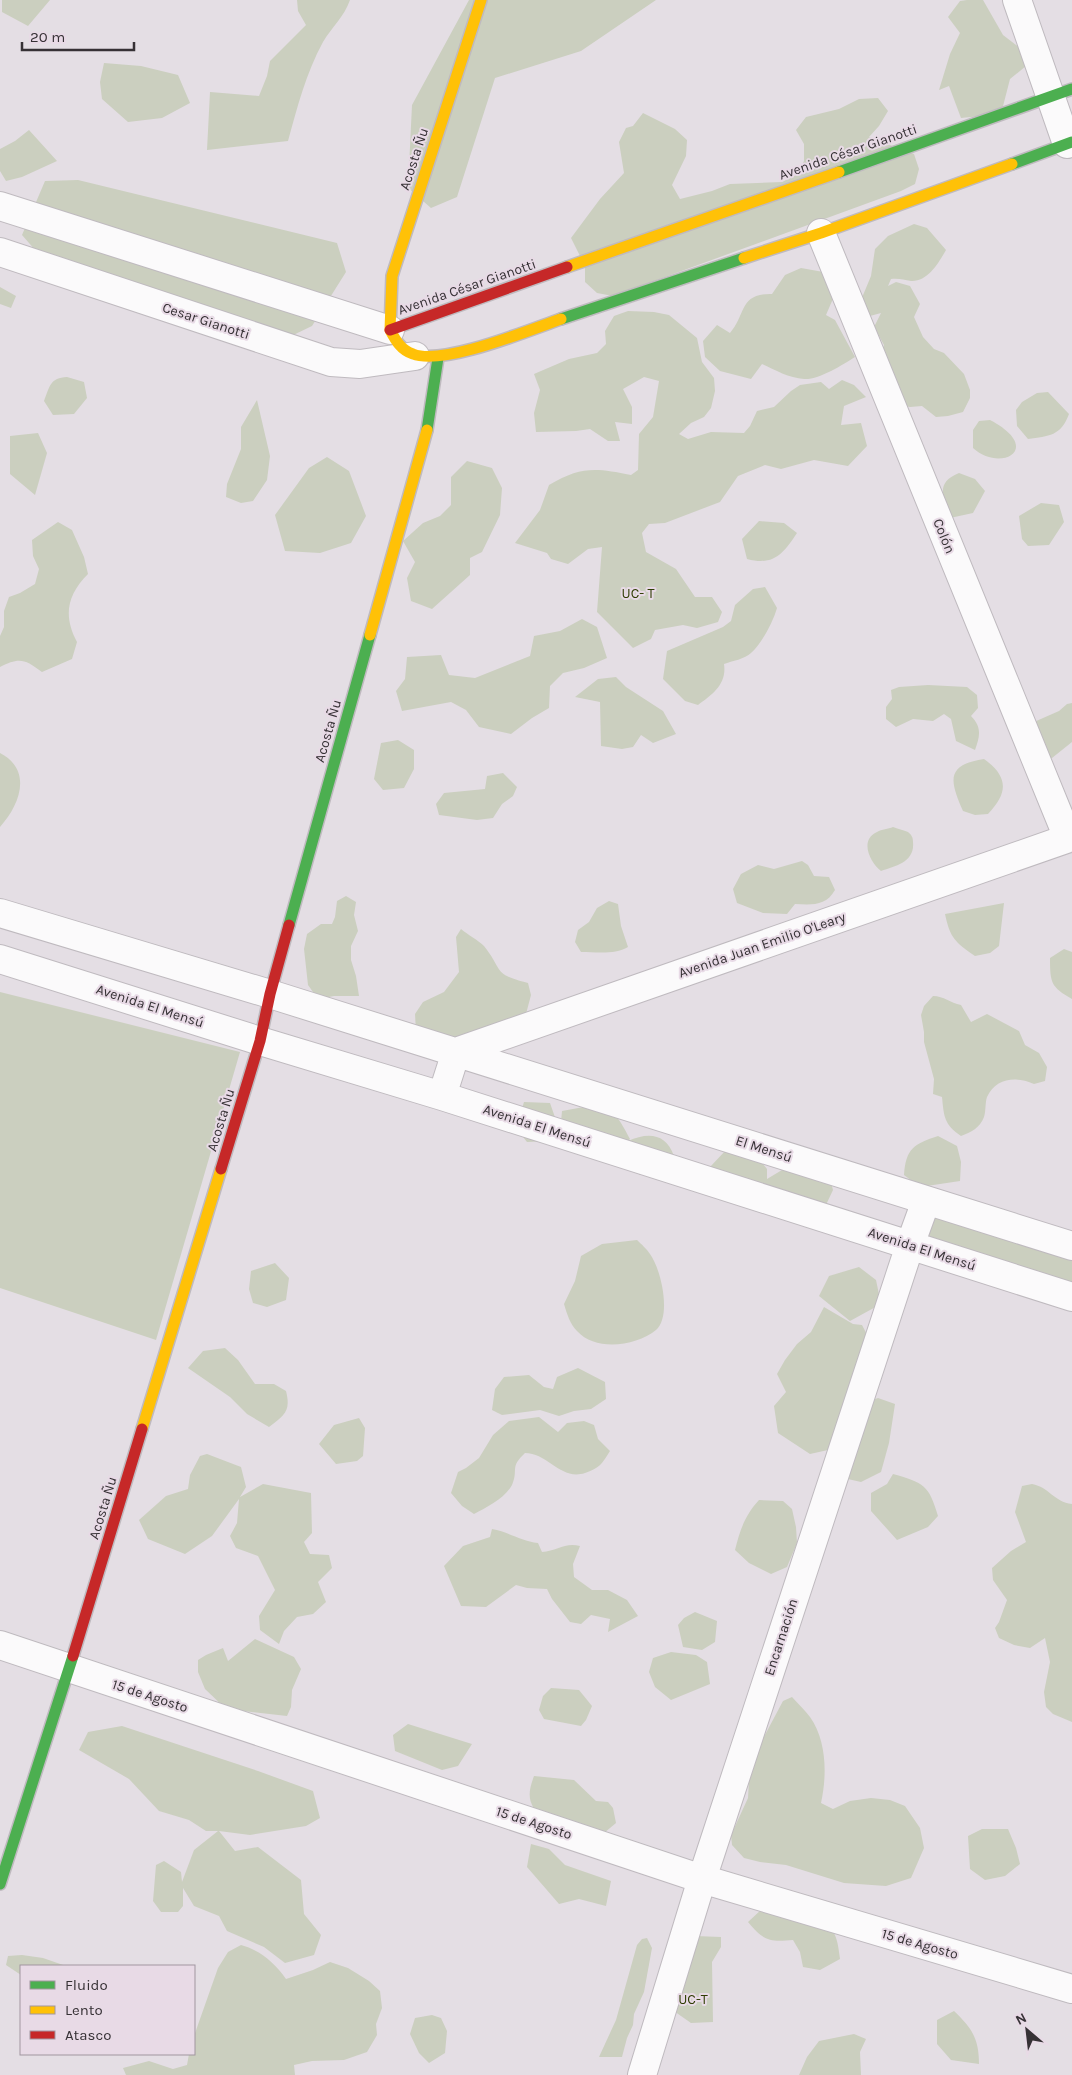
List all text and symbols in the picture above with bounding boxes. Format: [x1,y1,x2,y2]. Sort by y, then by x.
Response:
scale bar [22,20,135,52]
text: 20 m [30,28,65,46]
street label: Avenida César Gianotti [777,120,919,184]
street label: Acosta Ñu [396,126,432,192]
street label: Avenida César Gianotti [396,255,538,319]
street label: Cesar Gianotti [160,299,252,343]
street label: Colón [929,516,959,556]
park label: UC- T [622,585,654,602]
street label: Acosta Ñu [311,698,345,764]
street label: Avenida Juan Emilio O'Leary [676,908,848,982]
street label: Avenida El Mensú [94,981,206,1031]
street label: Acosta Ñu [203,1087,239,1153]
street label: Avenida El Mensú [481,1101,593,1151]
street label: El Mensú [734,1132,794,1166]
street label: Avenida El Mensú [866,1224,978,1274]
street label: Acosta Ñu [85,1475,121,1541]
street label: Encarnación [761,1596,801,1678]
street label: 15 de Agosto [110,1676,190,1716]
street label: 15 de Agosto [494,1803,574,1843]
street label: 15 de Agosto [880,1925,960,1963]
legend [20,1965,195,2055]
text: Fluido [65,1976,108,1994]
park label: UC-T [678,1991,708,2008]
text: Lento [65,2001,103,2019]
north arrow [1002,2005,1052,2055]
text: N [1013,2009,1030,2029]
text: Atasco [65,2026,111,2044]

